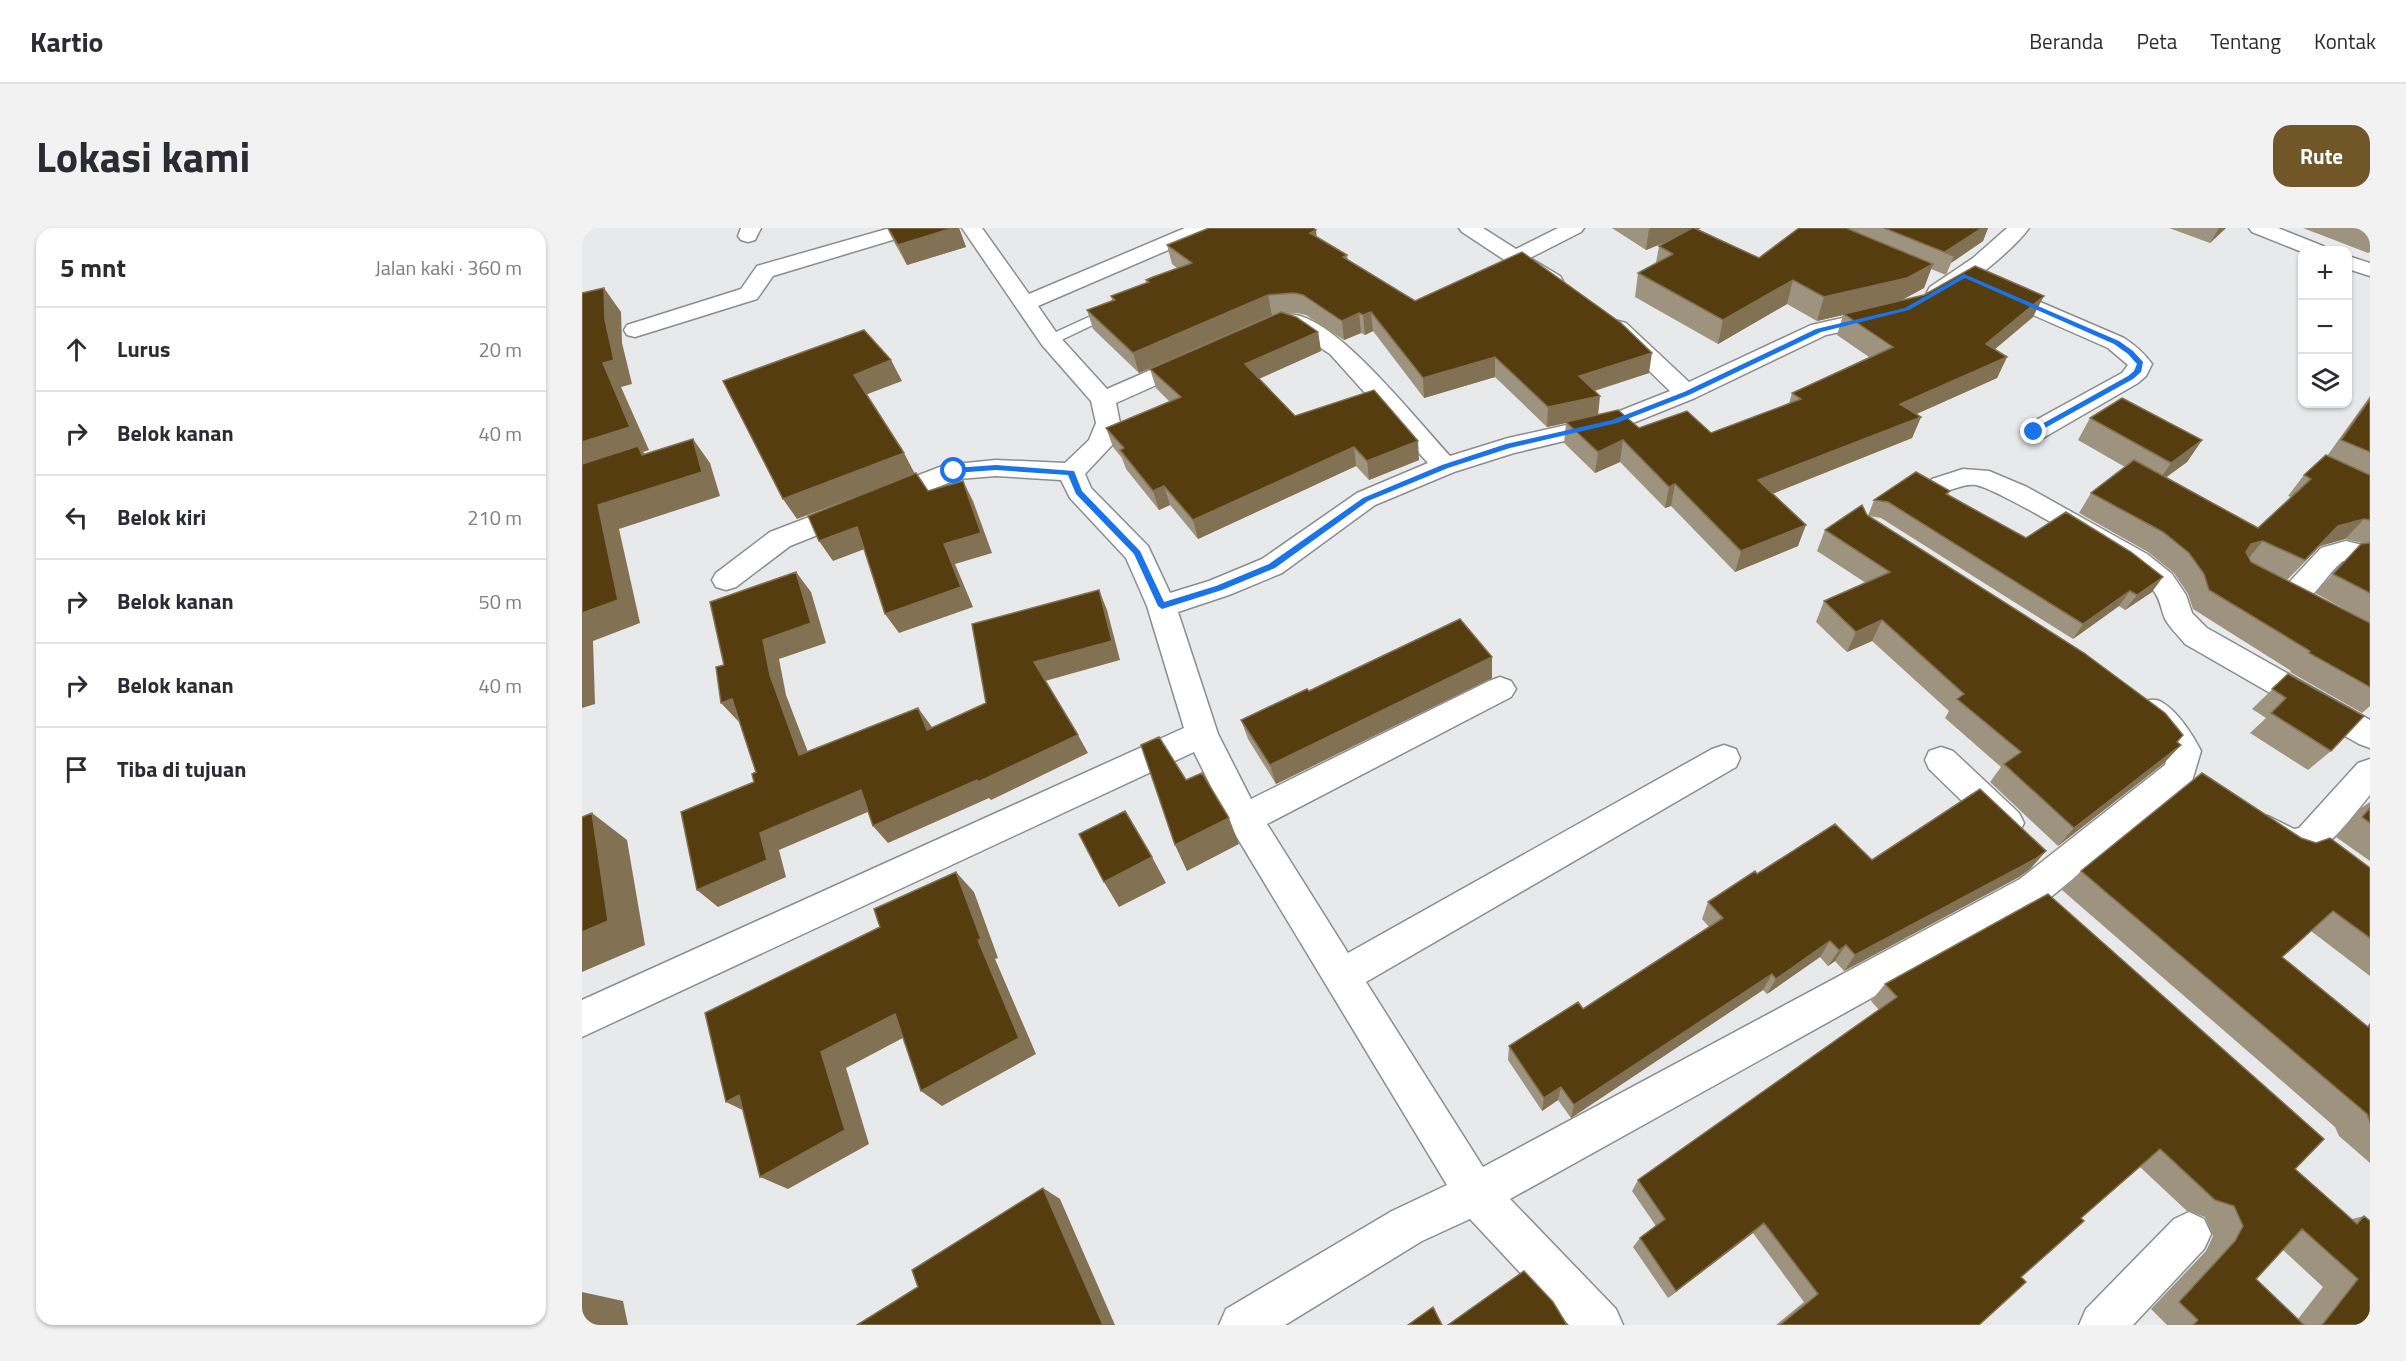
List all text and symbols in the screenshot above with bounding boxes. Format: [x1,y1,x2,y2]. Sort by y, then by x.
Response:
text: Kartio [30,20,104,63]
text: Beranda [2029,25,2103,57]
text: Peta [2136,25,2177,57]
text: Tentang [2210,25,2281,57]
text: Kontak [2314,25,2376,57]
text: Lokasi kami [36,124,250,188]
button: Rute [2273,125,2370,187]
map controls [2298,246,2352,408]
button: + [2298,246,2352,300]
text: 5 mnt [60,248,126,287]
text: Jalan kaki · 360 m [375,252,522,283]
button: − [2298,300,2352,354]
text: Lurus [117,332,170,366]
icon: ahead [60,333,93,366]
text: 20 m [478,334,522,365]
button: layers [2298,354,2352,408]
text: Belok kanan [117,416,234,450]
icon: right [60,417,93,450]
text: 40 m [478,418,522,449]
route end [2020,418,2046,444]
route start [940,457,966,483]
text: Belok kiri [117,500,206,534]
icon: left [60,501,93,534]
text: 210 m [467,502,522,533]
text: Belok kanan [117,584,234,618]
icon: right [60,585,93,618]
text: 50 m [478,586,522,617]
text: Belok kanan [117,668,234,702]
icon: right [60,669,93,702]
text: 40 m [478,670,522,701]
text: Tiba di tujuan [117,752,246,786]
icon: arrive [60,753,93,786]

